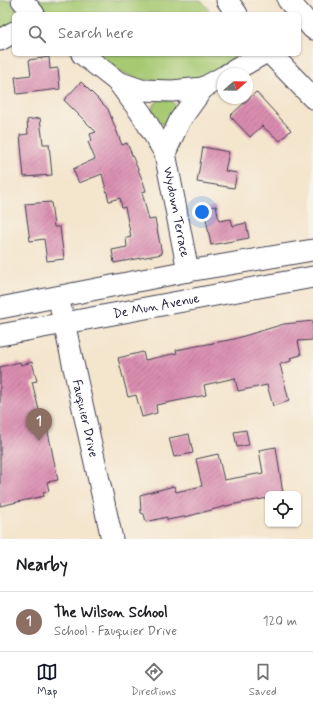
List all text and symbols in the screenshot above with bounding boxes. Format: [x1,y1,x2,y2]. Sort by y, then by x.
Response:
search box [12,12,301,56]
icon: search [26,23,48,45]
text: Search here [58,24,134,44]
north arrow [217,68,253,104]
street label: Wydown Terrace [159,165,194,259]
your location [192,202,212,222]
street label: De Mun Avenue [112,290,201,322]
street label: Fauquier Drive [68,378,102,459]
pin: 1 [26,408,52,441]
map controls [265,491,301,527]
button: locate [265,491,301,527]
text: Nearby [16,554,68,576]
text: The Wilson School [54,603,168,623]
text: 1 [26,613,32,630]
text: 120 m [263,613,297,630]
text: School · Fauquier Drive [54,623,177,640]
tab: Map [36,661,58,699]
tab: Directions [131,661,176,699]
tab: Saved [249,661,277,699]

